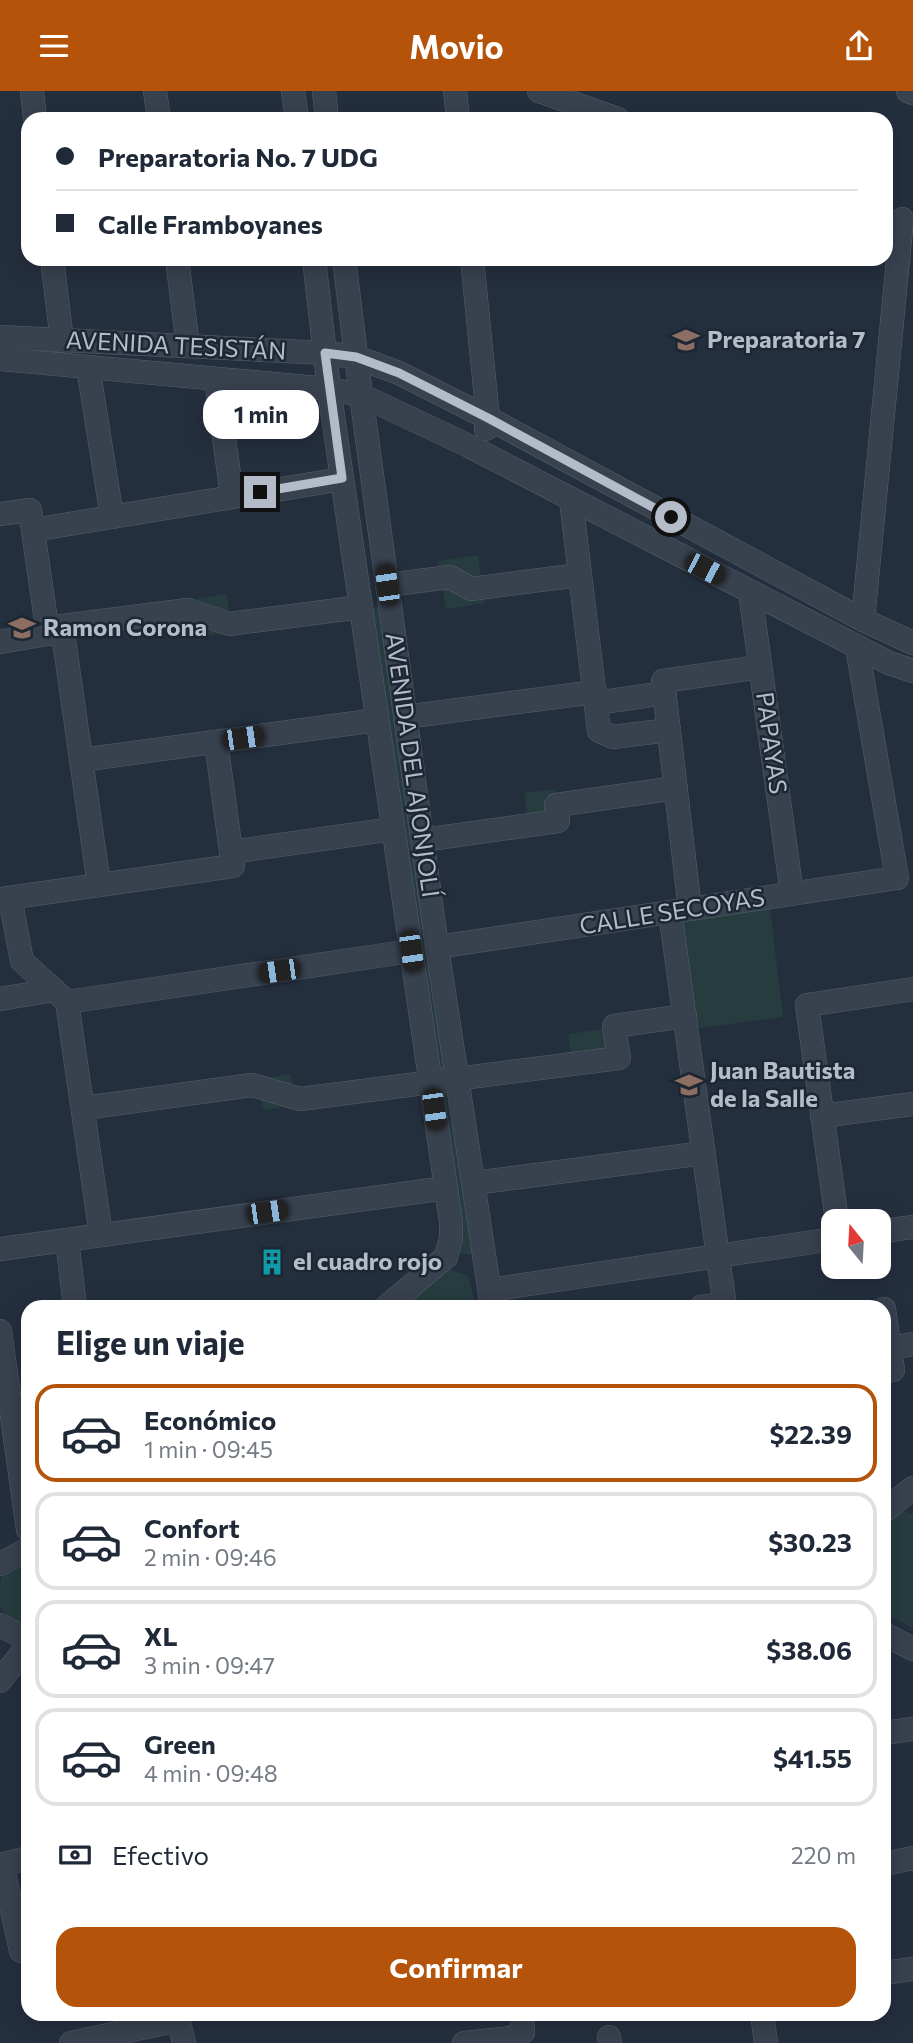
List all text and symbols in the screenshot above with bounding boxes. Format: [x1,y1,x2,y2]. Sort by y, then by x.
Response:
text: Movio [409,26,504,66]
icon: menu [35,27,73,65]
icon: share [840,27,878,65]
text: Preparatoria No. 7 UDG [98,141,378,172]
text: Calle Framboyanes [98,208,323,239]
street label: AVENIDA TESISTÁN [65,324,287,365]
place label: Preparatoria 7 [707,324,865,353]
school or university icon: Preparatoria 7 [671,325,701,355]
callout: 1 min [202,391,318,439]
text: 1 min [234,400,288,428]
route end [244,476,276,508]
route start [655,501,687,533]
car [682,550,729,588]
car [374,563,401,607]
place label: Ramon Corona [43,612,207,641]
school or university icon: Ramon Corona [7,613,37,643]
street label: AVENIDA DEL AJONJOLÍ [381,631,447,900]
street label: PAPAYAS [751,690,794,796]
car [221,725,266,751]
street label: CALLE SECOYAS [577,882,766,939]
car [398,929,425,973]
car [257,958,302,984]
place label: Juan Bautista de la Salle [710,1055,855,1112]
school or university icon: Juan Bautista de la Salle [674,1070,704,1100]
car [421,1087,448,1131]
car [245,1199,290,1225]
north arrow [821,1209,891,1279]
map controls [821,1209,891,1279]
place label: el cuadro rojo [293,1246,442,1275]
building icon: el cuadro rojo [257,1247,287,1277]
text: Elige un viaje [56,1322,245,1362]
icon: car [60,1402,123,1465]
text: Económico [144,1404,276,1435]
text: $22.39 [769,1418,852,1449]
text: 1 min · 09:45 [144,1435,273,1463]
icon: car [60,1510,123,1573]
text: Confort [144,1512,240,1543]
text: $30.23 [768,1526,852,1557]
text: 2 min · 09:46 [144,1543,277,1571]
icon: car [60,1618,123,1681]
text: XL [144,1620,178,1651]
text: $38.06 [766,1634,852,1665]
text: 3 min · 09:47 [144,1651,275,1679]
icon: car [60,1726,123,1789]
text: Green [144,1728,216,1759]
text: $41.55 [773,1742,852,1773]
text: 4 min · 09:48 [144,1759,278,1787]
icon: cash [56,1836,94,1874]
text: Efectivo [112,1839,209,1870]
text: 220 m [791,1841,856,1869]
button: Confirmar [56,1927,856,2007]

